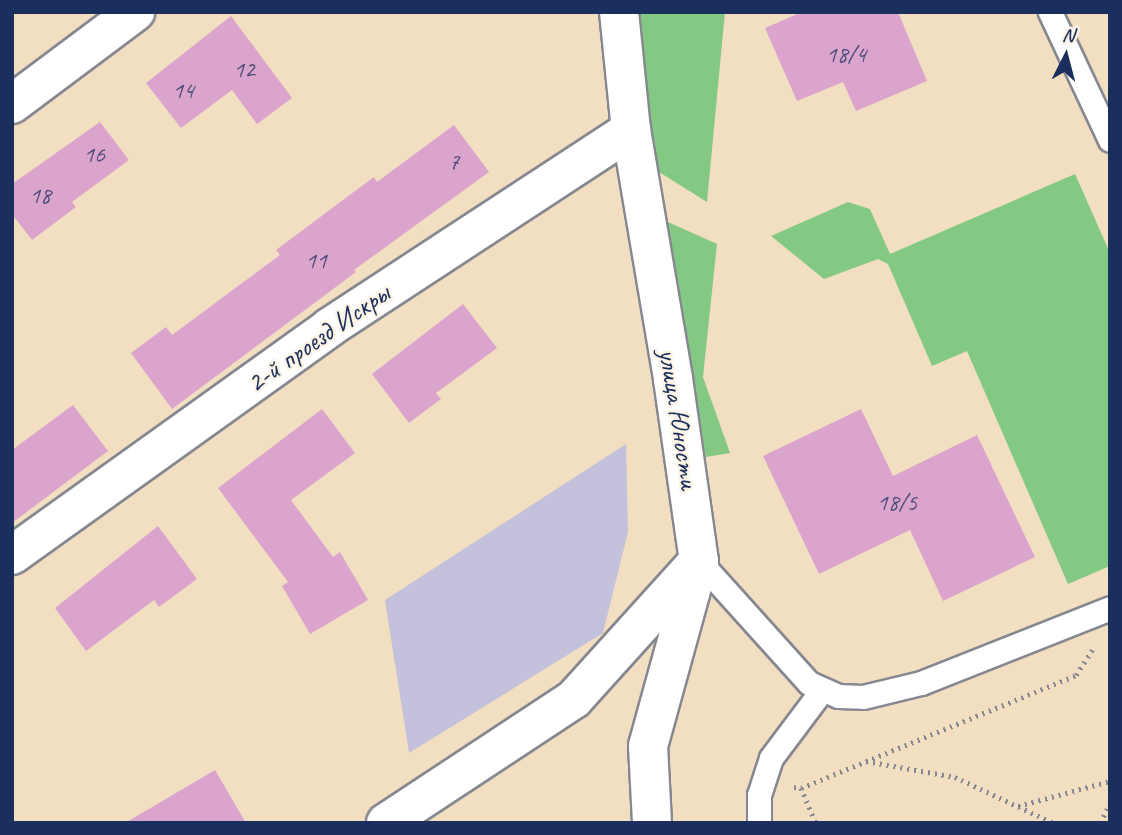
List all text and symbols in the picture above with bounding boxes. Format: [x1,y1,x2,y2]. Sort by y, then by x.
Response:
north arrow [1031,21,1101,91]
text: N [1061,23,1075,48]
house number: 18/4 [826,41,866,69]
house number: 12 [233,56,255,84]
house number: 14 [172,77,194,105]
house number: 16 [83,141,105,169]
house number: 7 [449,148,459,176]
house number: 18 [29,182,51,210]
house number: 11 [305,247,327,275]
street label: 2-й проезд Искры [239,276,397,400]
street label: улица Юности [651,347,707,491]
house number: 18/5 [877,489,917,517]

